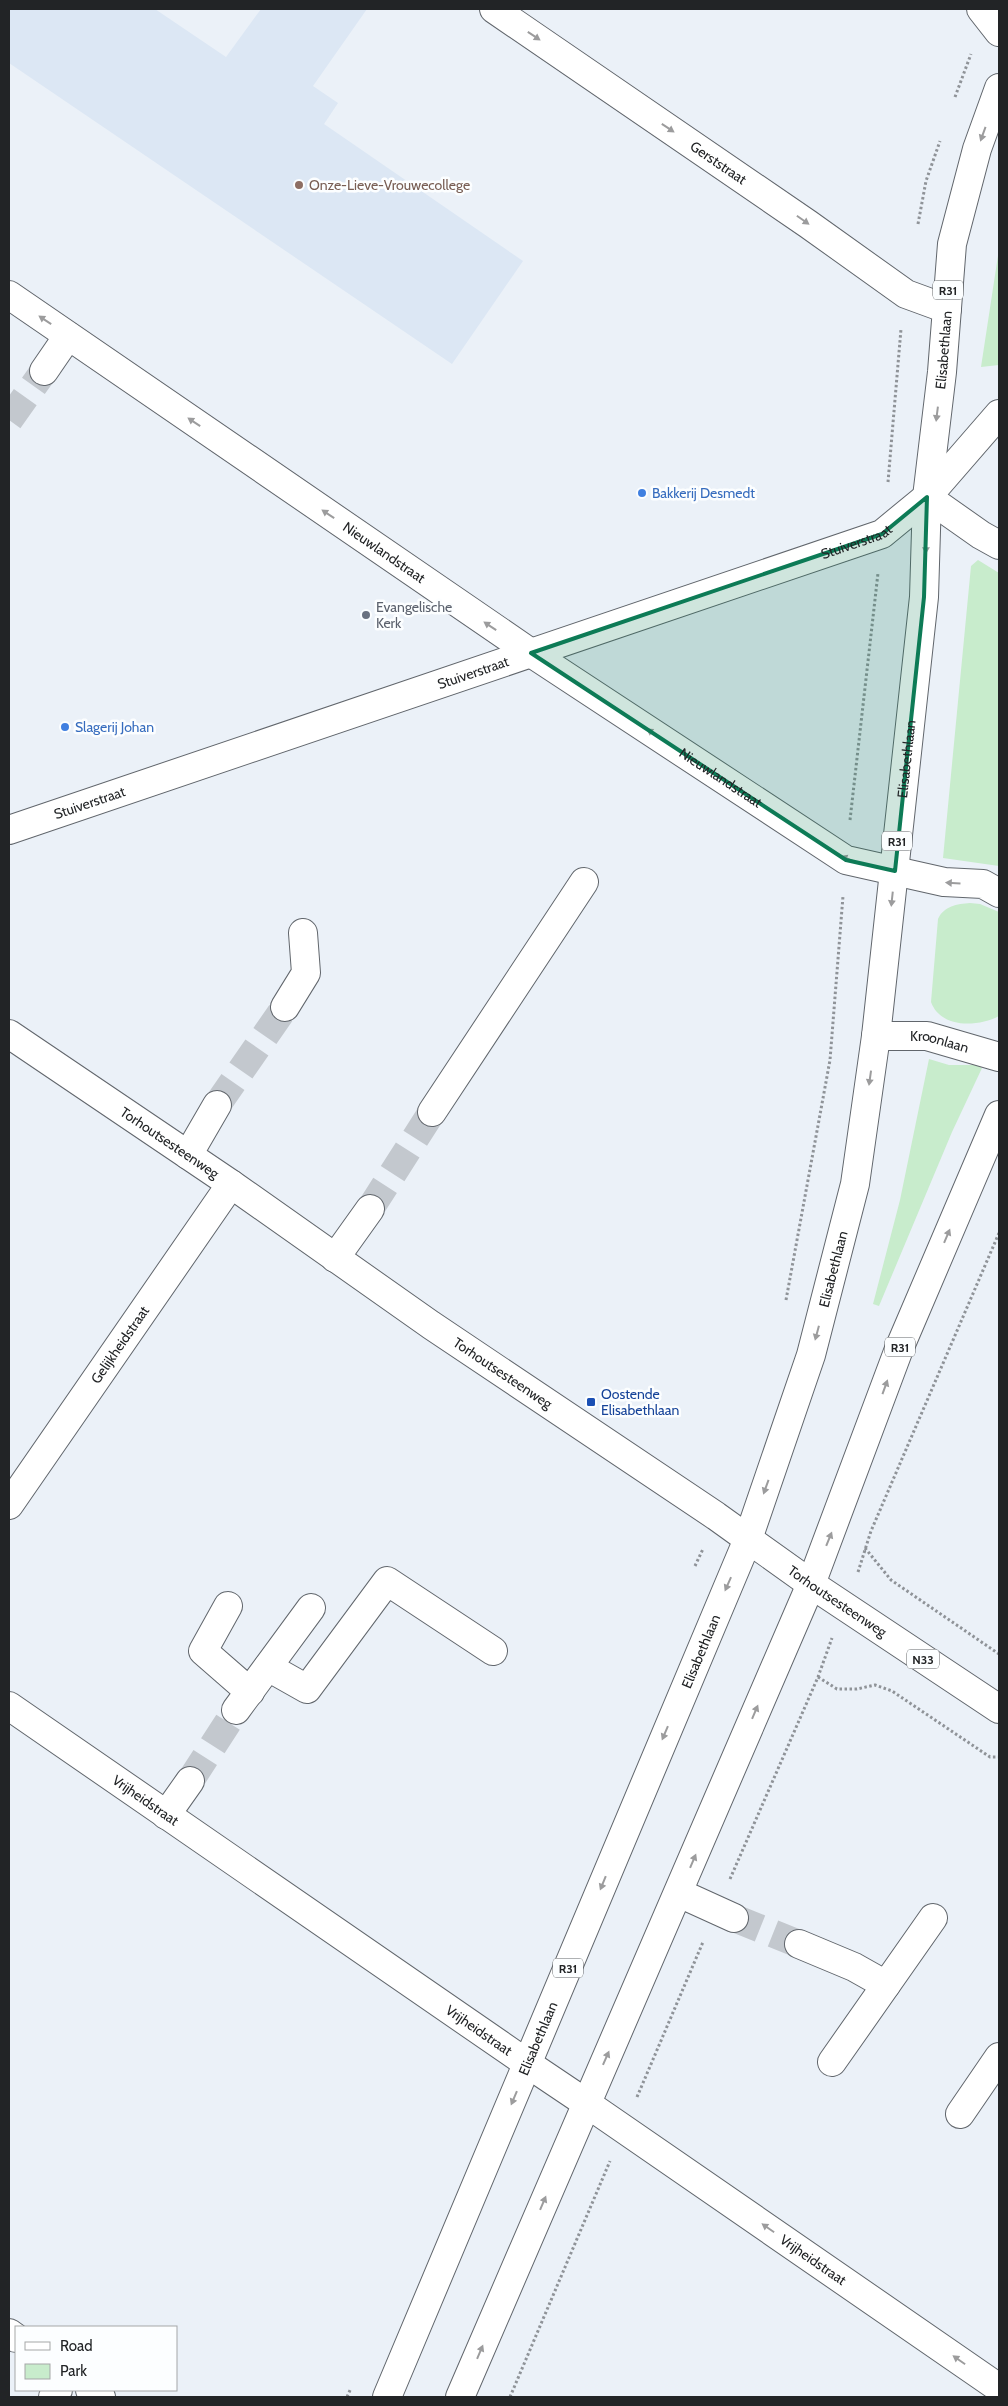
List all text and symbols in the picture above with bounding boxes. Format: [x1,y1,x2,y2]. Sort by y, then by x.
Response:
one-way arrow [528,31,541,41]
one-way arrow [662,123,675,133]
one-way arrow [979,127,987,142]
street label: Gerststraat [687,137,750,188]
place label: Onze-Lieve-Vrouwecollege [309,176,470,194]
marker: Onze-Lieve-Vrouwecollege [293,179,305,191]
one-way arrow [796,215,809,225]
road number: R31 [933,280,963,300]
street label: Elisabethlaan [931,310,956,390]
one-way arrow [38,315,52,325]
one-way arrow [933,406,941,422]
one-way arrow [187,417,200,427]
place label: Bakkerij Desmedt [652,484,755,502]
marker: Bakkerij Desmedt [636,487,648,499]
one-way arrow [321,509,334,519]
street label: Nieuwlandstraat [340,518,429,587]
street label: Stuiverstraat [819,520,896,563]
one-way arrow [921,538,929,554]
place label: Evangelische Kerk [376,598,452,632]
marker: Evangelische Kerk [360,609,372,621]
one-way arrow [484,621,497,631]
street label: Stuiverstraat [435,652,511,693]
place label: Slagerij Johan [75,718,154,736]
street label: Elisabethlaan [893,719,920,799]
marker: Slagerij Johan [59,721,71,733]
one-way arrow [646,729,659,738]
street label: Nieuwlandstraat [676,744,766,812]
street label: Stuiverstraat [51,782,128,823]
road number: R31 [882,831,912,850]
one-way arrow [841,855,855,863]
one-way arrow [945,878,961,886]
one-way arrow [888,891,896,907]
street label: Kroonlaan [910,1027,971,1057]
one-way arrow [866,1070,874,1086]
street label: Torhoutsesteenweg [117,1103,224,1183]
street label: Elisabethlaan [815,1229,852,1309]
one-way arrow [944,1229,952,1243]
street label: Gelijkheidstraat [87,1302,153,1387]
one-way arrow [813,1326,821,1341]
street label: Torhoutsesteenweg [450,1333,557,1413]
road number: R31 [885,1338,915,1356]
one-way arrow [882,1379,889,1394]
place label: Oostende Elisabethlaan [601,1385,680,1419]
marker: Oostende Elisabethlaan [585,1396,597,1408]
one-way arrow [762,1480,769,1495]
one-way arrow [825,1531,833,1546]
street label: Torhoutsesteenweg [784,1561,891,1642]
one-way arrow [724,1577,732,1591]
street label: Elisabethlaan [677,1612,724,1691]
road number: N33 [907,1650,939,1668]
one-way arrow [752,1704,760,1719]
one-way arrow [660,1726,668,1740]
street label: Vrijheidstraat [109,1771,183,1830]
one-way arrow [689,1854,697,1869]
one-way arrow [598,1876,606,1891]
road number: R31 [553,1959,583,1978]
street label: Elisabethlaan [514,1999,561,2078]
street label: Vrijheidstraat [442,2001,516,2060]
one-way arrow [602,2051,610,2065]
one-way arrow [509,2091,517,2105]
one-way arrow [540,2196,548,2210]
one-way arrow [761,2223,775,2233]
street label: Vrijheidstraat [776,2231,850,2289]
legend [15,2326,178,2391]
text: Road [60,2337,93,2355]
one-way arrow [476,2345,484,2359]
one-way arrow [952,2355,966,2365]
text: Park [60,2362,87,2380]

